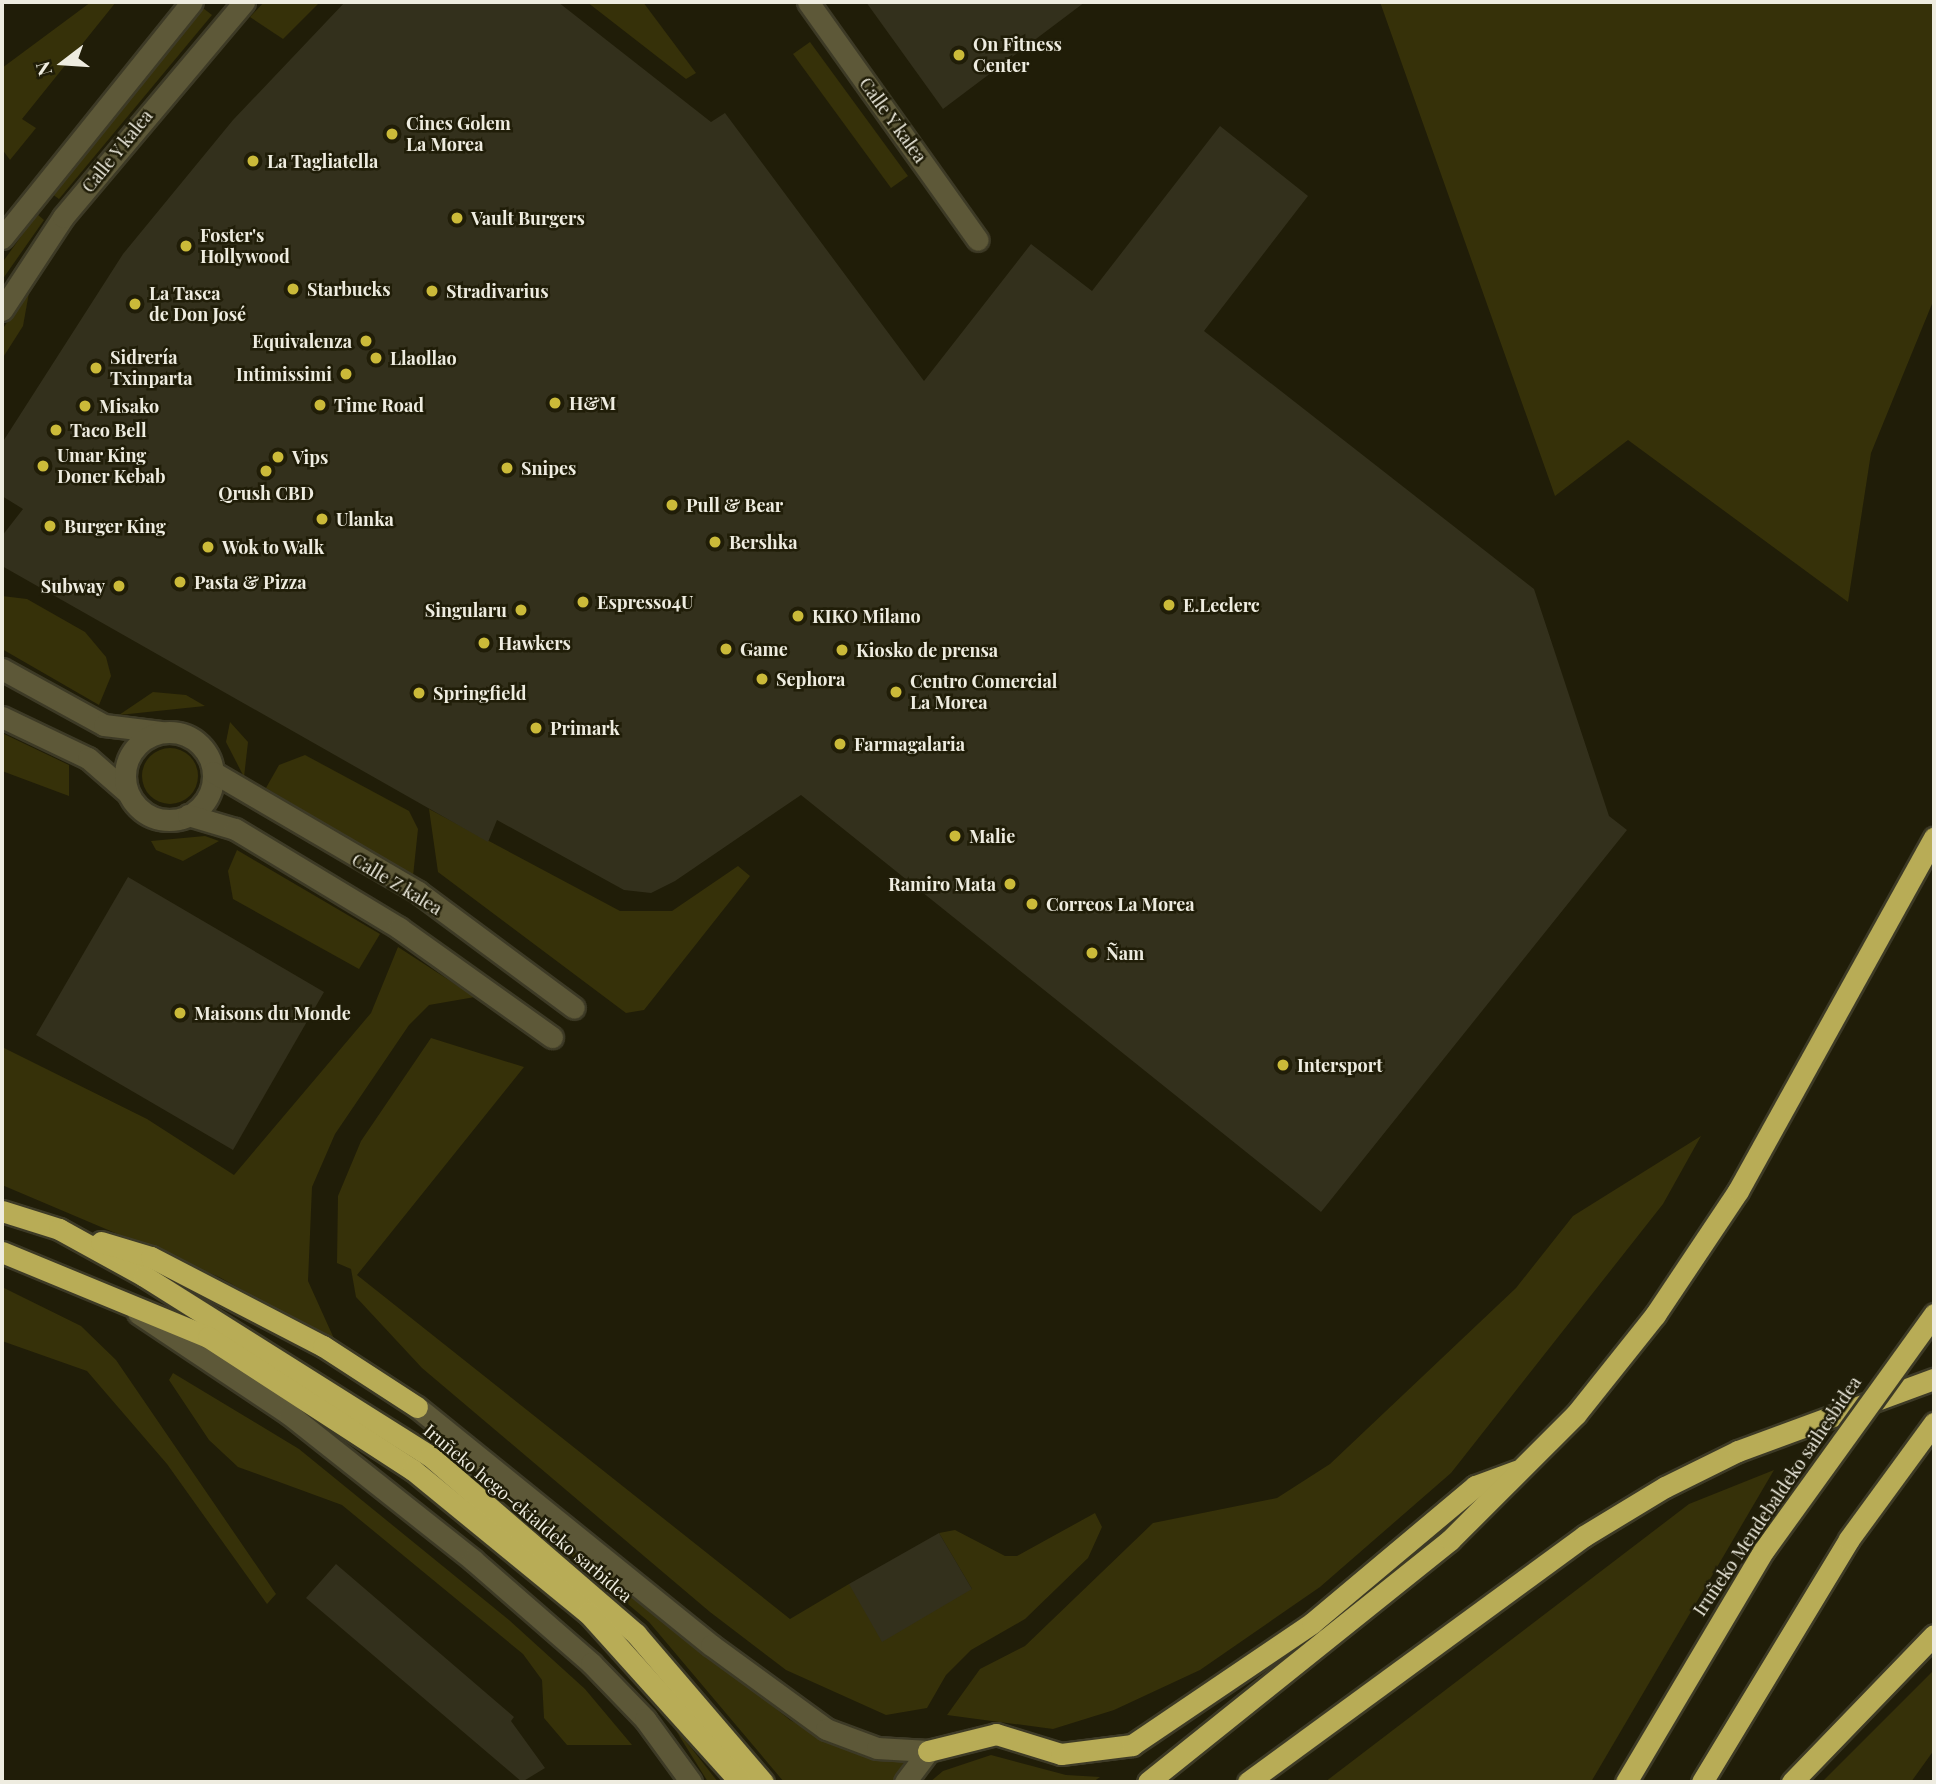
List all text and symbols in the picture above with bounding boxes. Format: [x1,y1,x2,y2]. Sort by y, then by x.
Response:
north arrow [28,28,98,98]
place label: On Fitness Center [973,34,1062,76]
marker: On Fitness Center [951,47,967,63]
text: N [28,59,57,80]
street label: Calle Y kalea [854,72,932,168]
street label: Calle Y kalea [77,105,157,197]
place label: Cines Golem La Morea [406,113,511,156]
marker: Cines Golem La Morea [384,126,400,142]
place label: La Tagliatella [267,150,379,172]
marker: La Tagliatella [245,153,261,169]
place label: Vault Burgers [471,207,585,229]
marker: Vault Burgers [449,210,465,226]
place label: Foster's Hollywood [200,225,290,268]
marker: Foster's Hollywood [178,238,194,254]
place label: Starbucks [307,278,390,300]
place label: Stradivarius [446,280,549,302]
marker: Starbucks [285,281,301,297]
place label: La Tasca de Don José [149,283,246,326]
marker: Stradivarius [424,283,440,299]
marker: La Tasca de Don José [127,296,143,312]
place label: Equivalenza [252,330,352,352]
marker: Equivalenza [358,333,374,349]
place label: Sidrería Txinparta [110,347,193,390]
place label: Llaollao [390,347,457,369]
marker: Llaollao [368,350,384,366]
marker: Sidrería Txinparta [88,360,104,376]
place label: Intimissimi [236,363,332,385]
marker: Intimissimi [338,366,354,382]
place label: H&M [569,392,616,414]
place label: Time Road [334,394,424,416]
place label: Misako [99,395,159,417]
marker: H&M [547,395,563,411]
marker: Time Road [312,397,328,413]
marker: Misako [77,398,93,414]
place label: Taco Bell [70,419,147,441]
marker: Taco Bell [48,422,64,438]
place label: Umar King Doner Kebab [57,445,166,488]
place label: Vips [292,446,328,468]
marker: Vips [270,449,286,465]
place label: Snipes [521,457,576,479]
marker: Umar King Doner Kebab [35,458,51,474]
marker: Snipes [499,460,515,476]
marker: Qrush CBD [258,463,274,479]
place label: Qrush CBD [218,482,314,504]
place label: Pull & Bear [686,494,783,516]
marker: Pull & Bear [664,497,680,513]
place label: Ulanka [336,508,394,530]
marker: Ulanka [314,511,330,527]
place label: Burger King [64,515,166,537]
marker: Burger King [42,518,58,534]
place label: Bershka [729,531,798,553]
marker: Bershka [707,534,723,550]
place label: Wok to Walk [222,536,325,558]
marker: Wok to Walk [200,539,216,555]
place label: Pasta & Pizza [194,571,307,593]
marker: Pasta & Pizza [172,574,188,590]
place label: Subway [41,575,105,597]
marker: Subway [111,578,127,594]
place label: Espresso4U [597,591,693,613]
marker: Espresso4U [575,594,591,610]
place label: E.Leclerc [1183,594,1260,616]
marker: E.Leclerc [1161,597,1177,613]
place label: Singularu [425,599,507,621]
marker: Singularu [513,602,529,618]
place label: KIKO Milano [812,605,921,627]
marker: KIKO Milano [790,608,806,624]
place label: Hawkers [498,632,571,654]
marker: Hawkers [476,635,492,651]
place label: Game [740,638,788,660]
place label: Kiosko de prensa [856,639,998,661]
marker: Game [718,641,734,657]
marker: Kiosko de prensa [834,642,850,658]
place label: Sephora [776,668,845,690]
marker: Sephora [754,671,770,687]
place label: Centro Comercial La Morea [910,671,1057,714]
place label: Springfield [433,682,526,704]
marker: Centro Comercial La Morea [888,684,904,700]
marker: Springfield [411,685,427,701]
place label: Primark [550,717,620,739]
marker: Primark [528,720,544,736]
place label: Farmagalaria [854,733,965,755]
marker: Farmagalaria [832,736,848,752]
place label: Malie [969,825,1015,847]
marker: Malie [947,828,963,844]
street label: Calle Z kalea [348,848,446,920]
place label: Ramiro Mata [888,873,996,895]
marker: Ramiro Mata [1002,876,1018,892]
place label: Correos La Morea [1046,893,1195,915]
marker: Correos La Morea [1024,896,1040,912]
place label: Ñam [1106,942,1144,964]
marker: Ñam [1084,945,1100,961]
place label: Maisons du Monde [194,1002,351,1024]
marker: Maisons du Monde [172,1005,188,1021]
place label: Intersport [1297,1054,1382,1076]
marker: Intersport [1275,1057,1291,1073]
street label: Iruñeko Mendebaldeko saihesbidea [1689,1372,1865,1620]
street label: Iruñeko hego-ekialdeko sarbidea [419,1419,637,1607]

